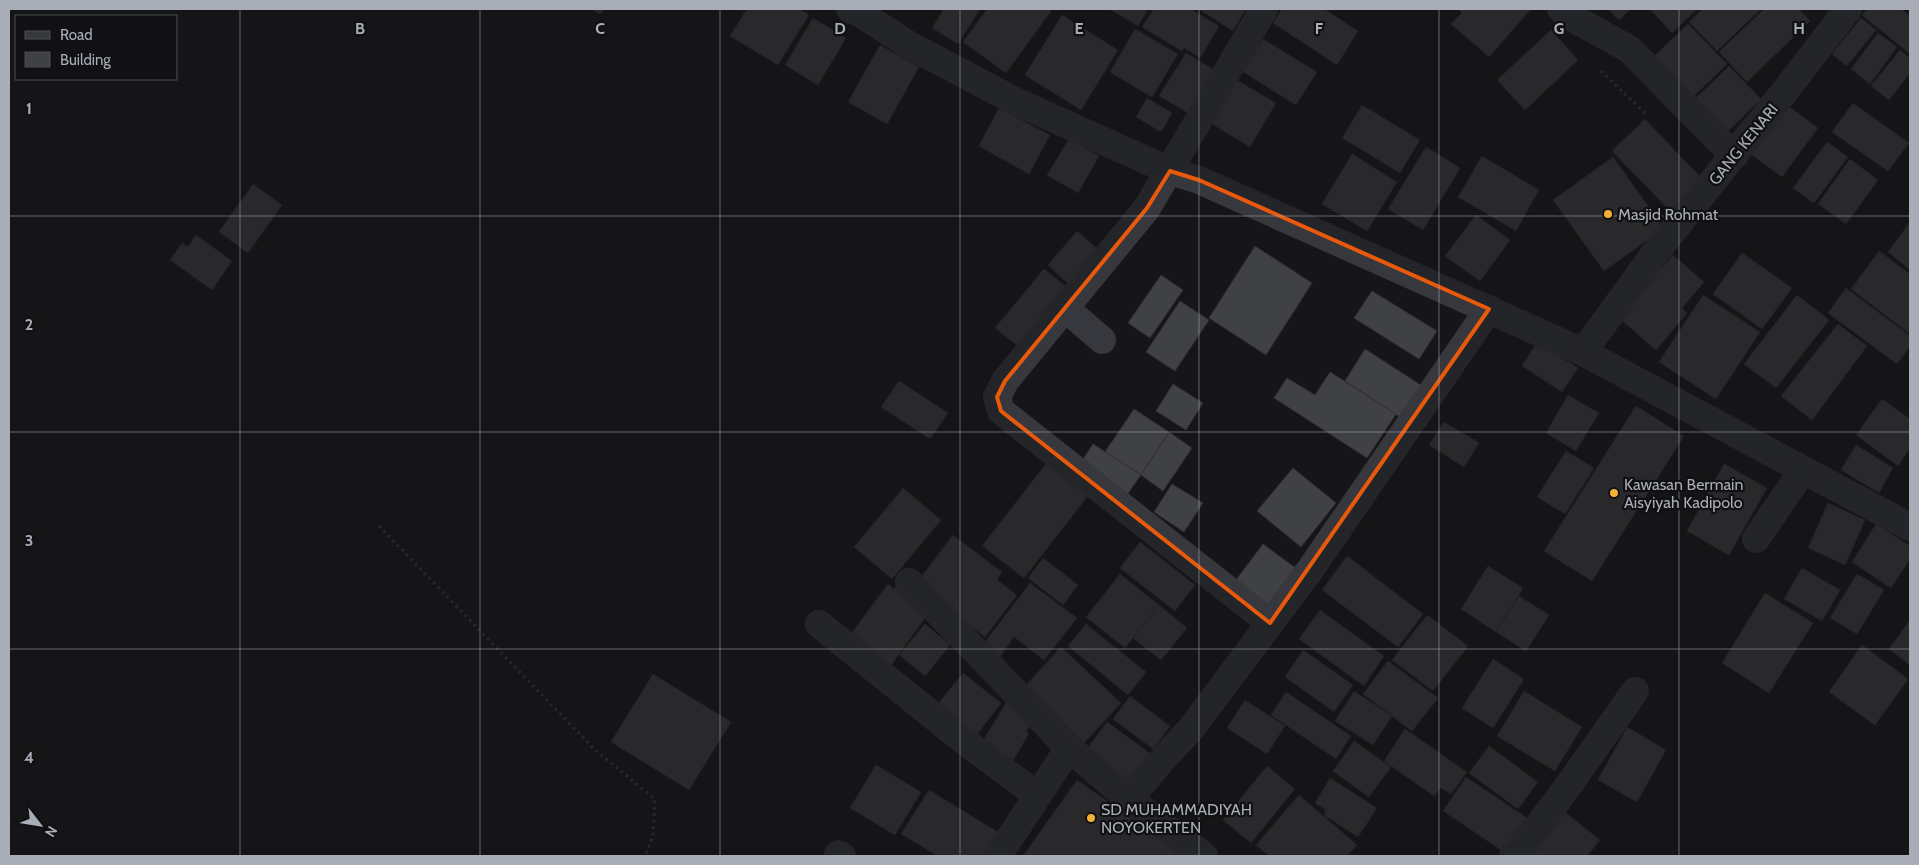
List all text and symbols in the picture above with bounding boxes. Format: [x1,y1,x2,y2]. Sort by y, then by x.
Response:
legend [15,15,178,80]
text: B [355,19,365,38]
text: C [595,19,605,38]
text: D [834,19,846,38]
text: E [1074,19,1084,38]
text: F [1315,19,1324,38]
text: G [1554,19,1564,38]
text: H [1793,19,1805,38]
text: Road [60,26,93,44]
text: Building [60,51,111,69]
text: 1 [26,99,32,118]
street label: GANG KENARI [1705,100,1782,189]
place label: Masjid Rohmat [1618,205,1719,224]
marker: Masjid Rohmat [1602,208,1614,220]
text: 2 [25,315,33,334]
place label: Kawasan Bermain Aisyiyah Kadipolo [1624,475,1743,512]
marker: Kawasan Bermain Aisyiyah Kadipolo [1608,487,1620,499]
text: 3 [25,531,33,550]
text: 4 [24,748,34,767]
north arrow [15,800,65,850]
place label: SD MUHAMMADIYAH NOYOKERTEN [1101,800,1252,837]
marker: SD MUHAMMADIYAH NOYOKERTEN [1085,812,1097,824]
text: N [41,823,61,841]

